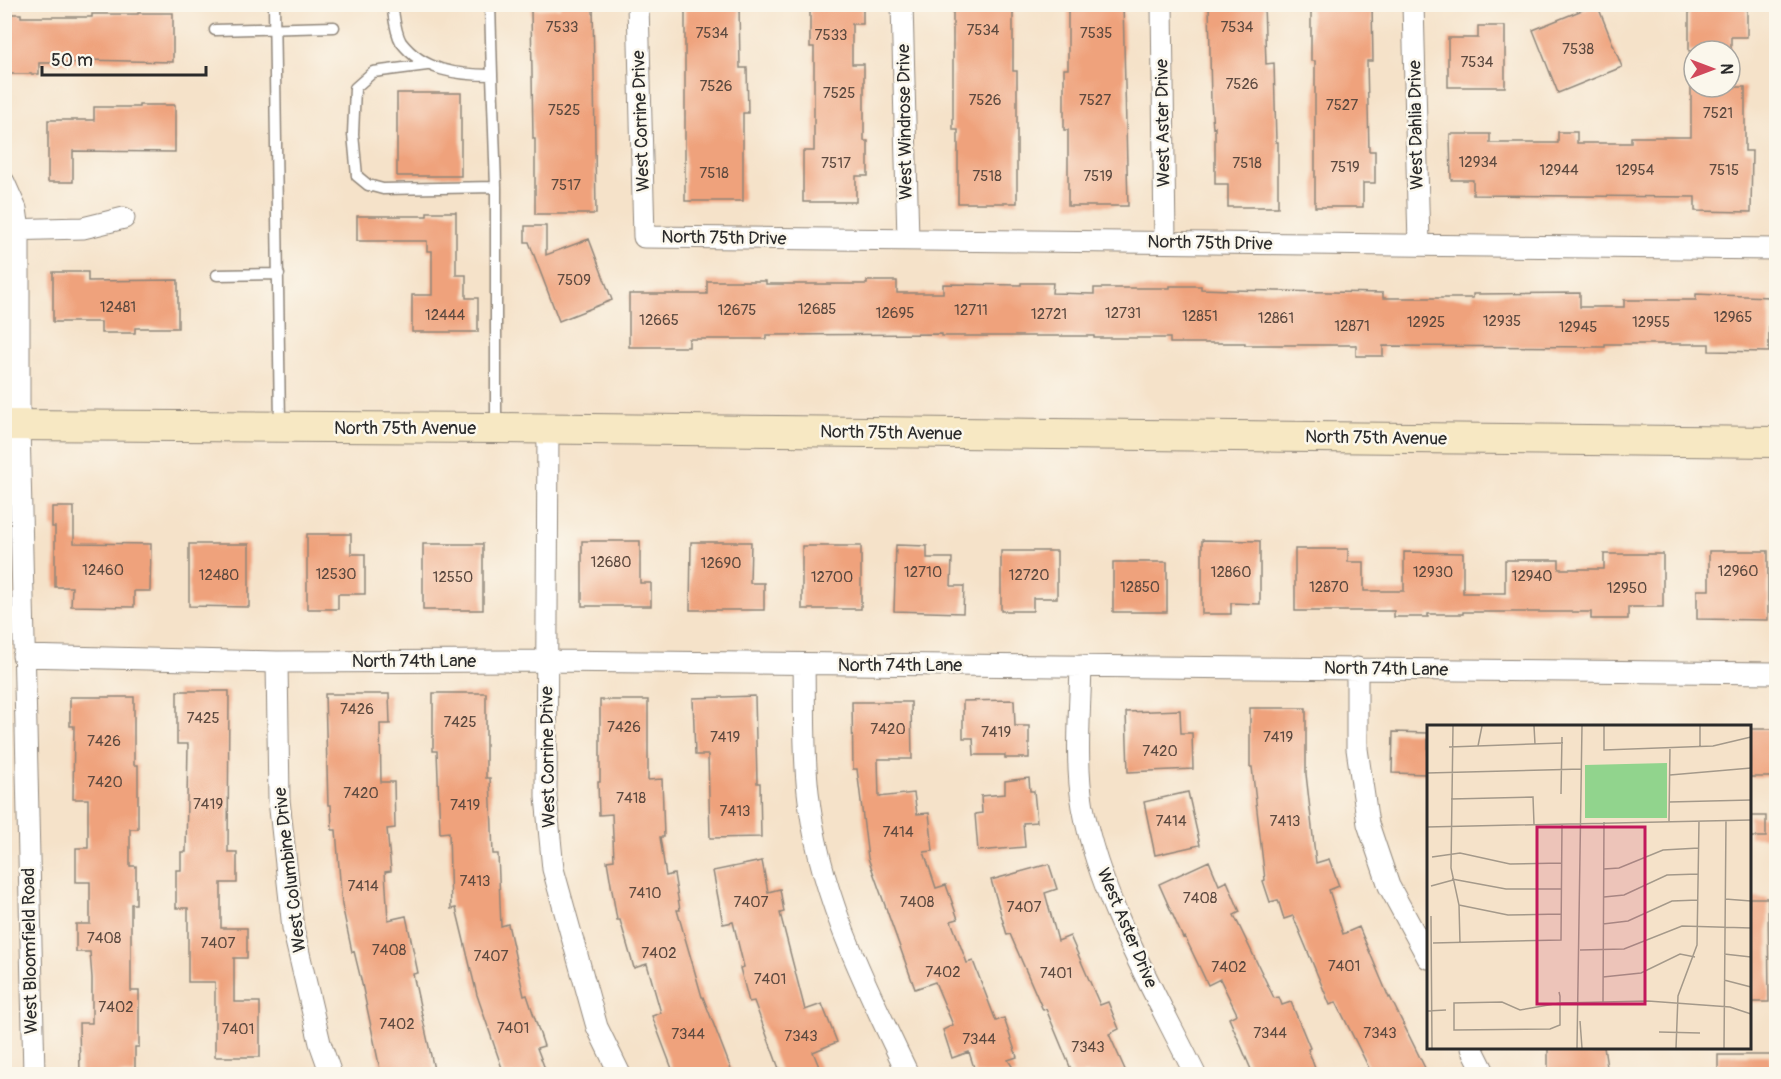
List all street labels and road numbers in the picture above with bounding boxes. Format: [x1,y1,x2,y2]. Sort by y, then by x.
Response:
street label: West Windrose Drive [892,44,918,200]
street label: West Corrine Drive [627,50,655,192]
street label: West Aster Drive [1150,59,1176,187]
street label: West Dahlia Drive [1403,60,1429,190]
street label: North 75th Drive [661,225,787,251]
street label: North 75th Drive [1147,230,1273,256]
street label: North 75th Avenue [334,417,476,440]
street label: North 75th Avenue [820,420,962,446]
street label: North 75th Avenue [1305,425,1447,451]
street label: North 74th Lane [352,650,476,673]
street label: North 74th Lane [838,654,962,677]
street label: North 74th Lane [1324,656,1449,682]
street label: West Corrine Drive [535,686,561,828]
street label: West Columbine Drive [268,786,312,954]
street label: West Aster Drive [1091,865,1163,992]
street label: West Bloomfield Road [17,868,43,1034]

